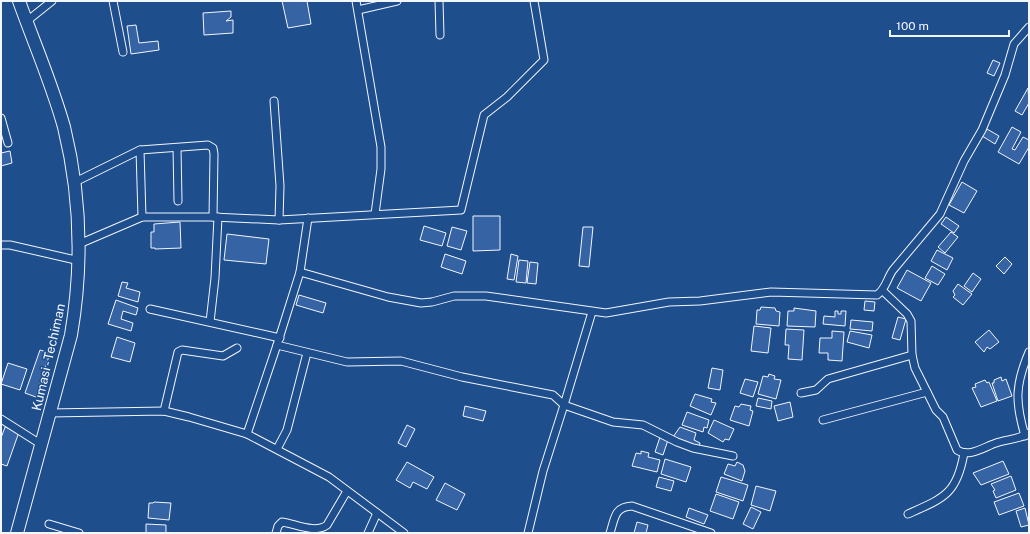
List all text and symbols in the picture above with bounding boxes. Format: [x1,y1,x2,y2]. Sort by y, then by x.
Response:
scale bar [890,12,1009,38]
text: 100 m [896,19,929,33]
street label: Kumasi - Techiman [29,302,68,412]

